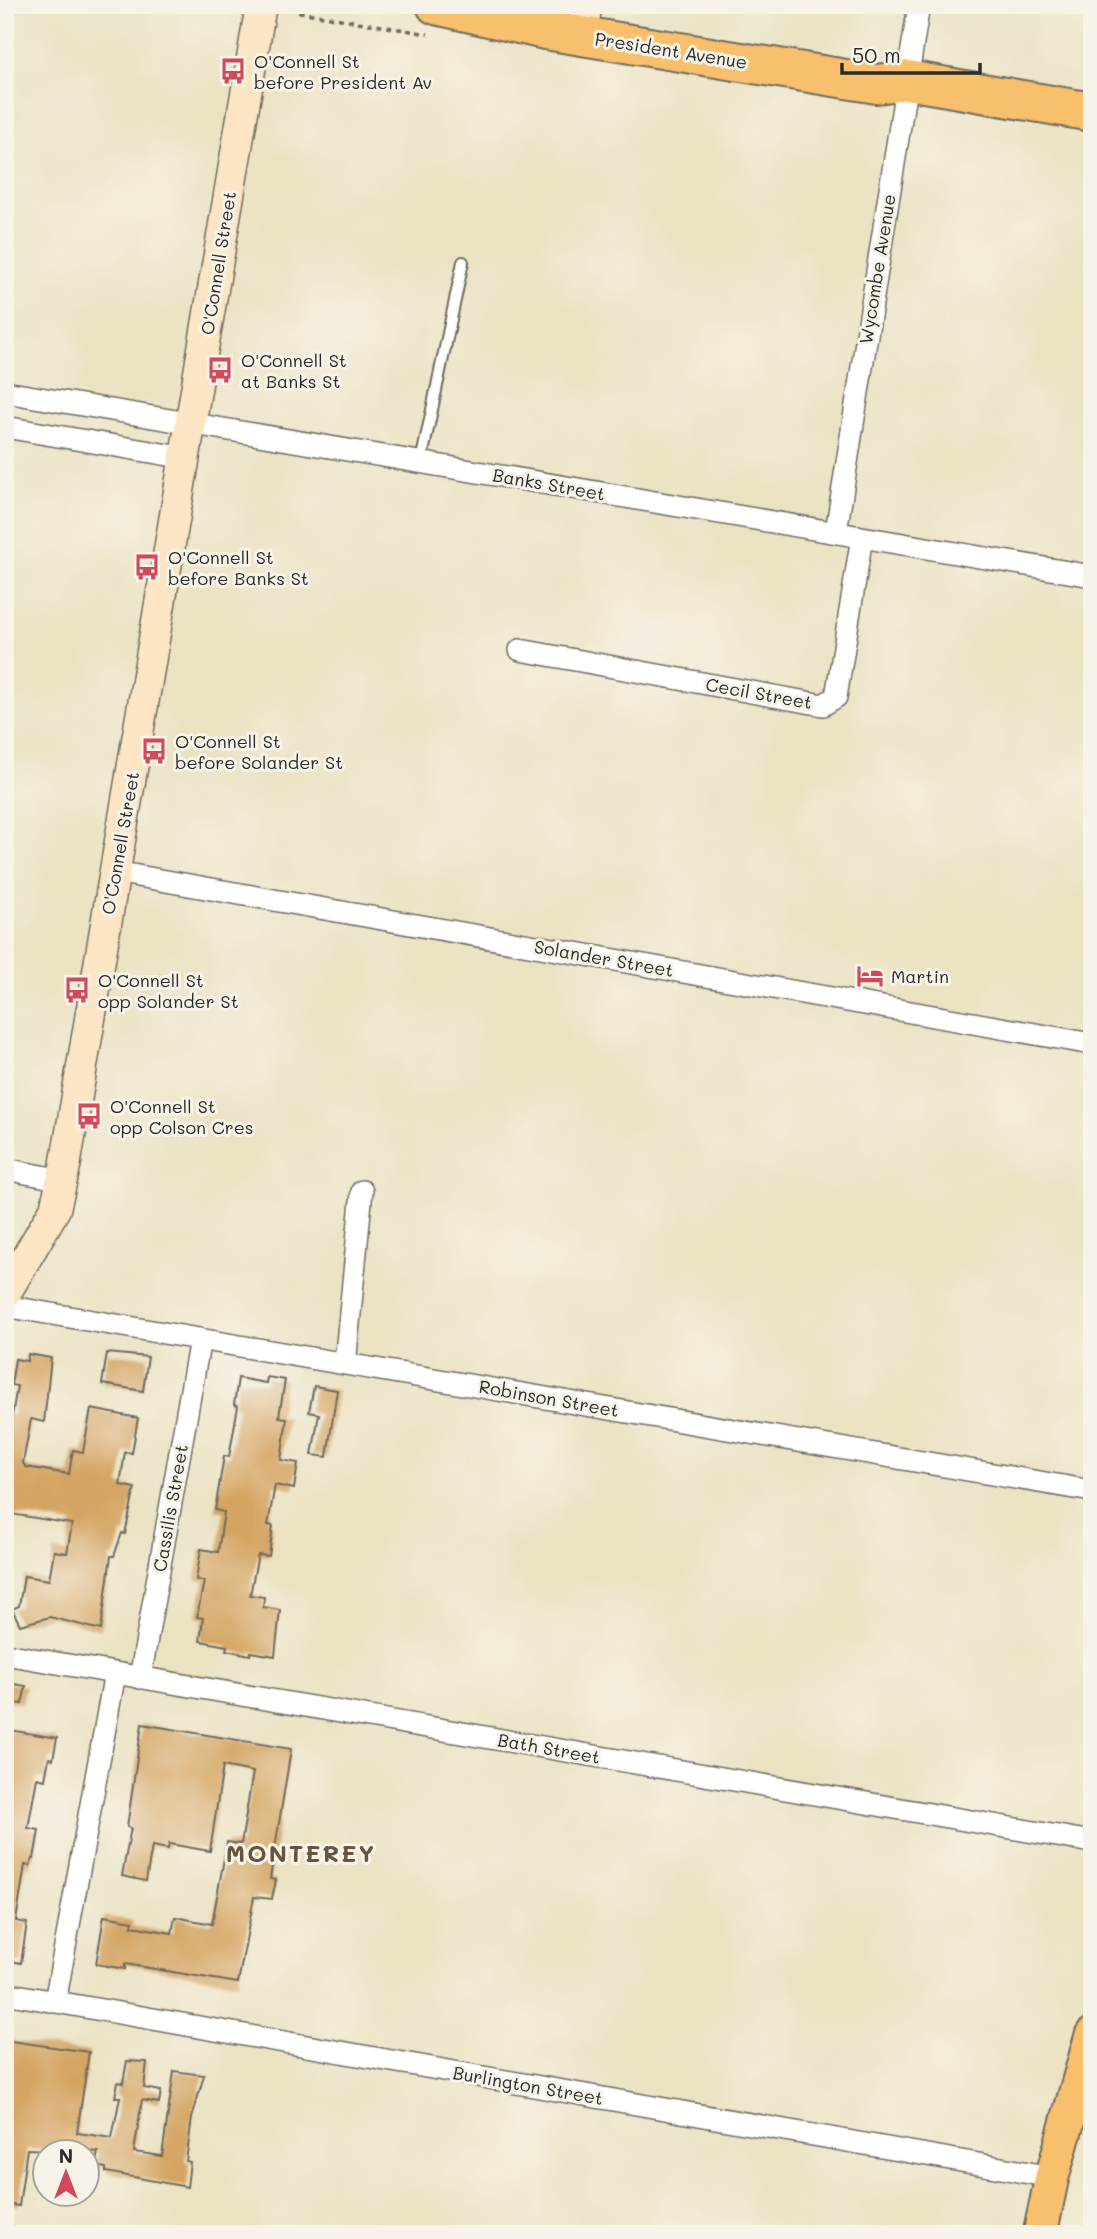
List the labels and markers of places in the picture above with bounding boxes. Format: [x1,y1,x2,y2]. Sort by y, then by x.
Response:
place label: O'Connell St before President Av [254,49,432,94]
bus stop icon: O'Connell St before President Av [218,56,248,86]
place label: O'Connell St at Banks St [241,348,347,393]
bus stop icon: O'Connell St at Banks St [205,355,235,385]
place label: O'Connell St before Banks St [168,545,309,590]
bus stop icon: O'Connell St before Banks St [132,552,162,582]
place label: O'Connell St before Solander St [175,729,343,774]
bus stop icon: O'Connell St before Solander St [139,736,169,766]
hotel icon: Martin [855,961,885,991]
place label: Martin [891,964,949,988]
place label: O'Connell St opp Solander St [98,968,239,1013]
bus stop icon: O'Connell St opp Solander St [62,975,92,1005]
place label: O'Connell St opp Colson Cres [110,1094,254,1139]
bus stop icon: O'Connell St opp Colson Cres [74,1101,104,1131]

